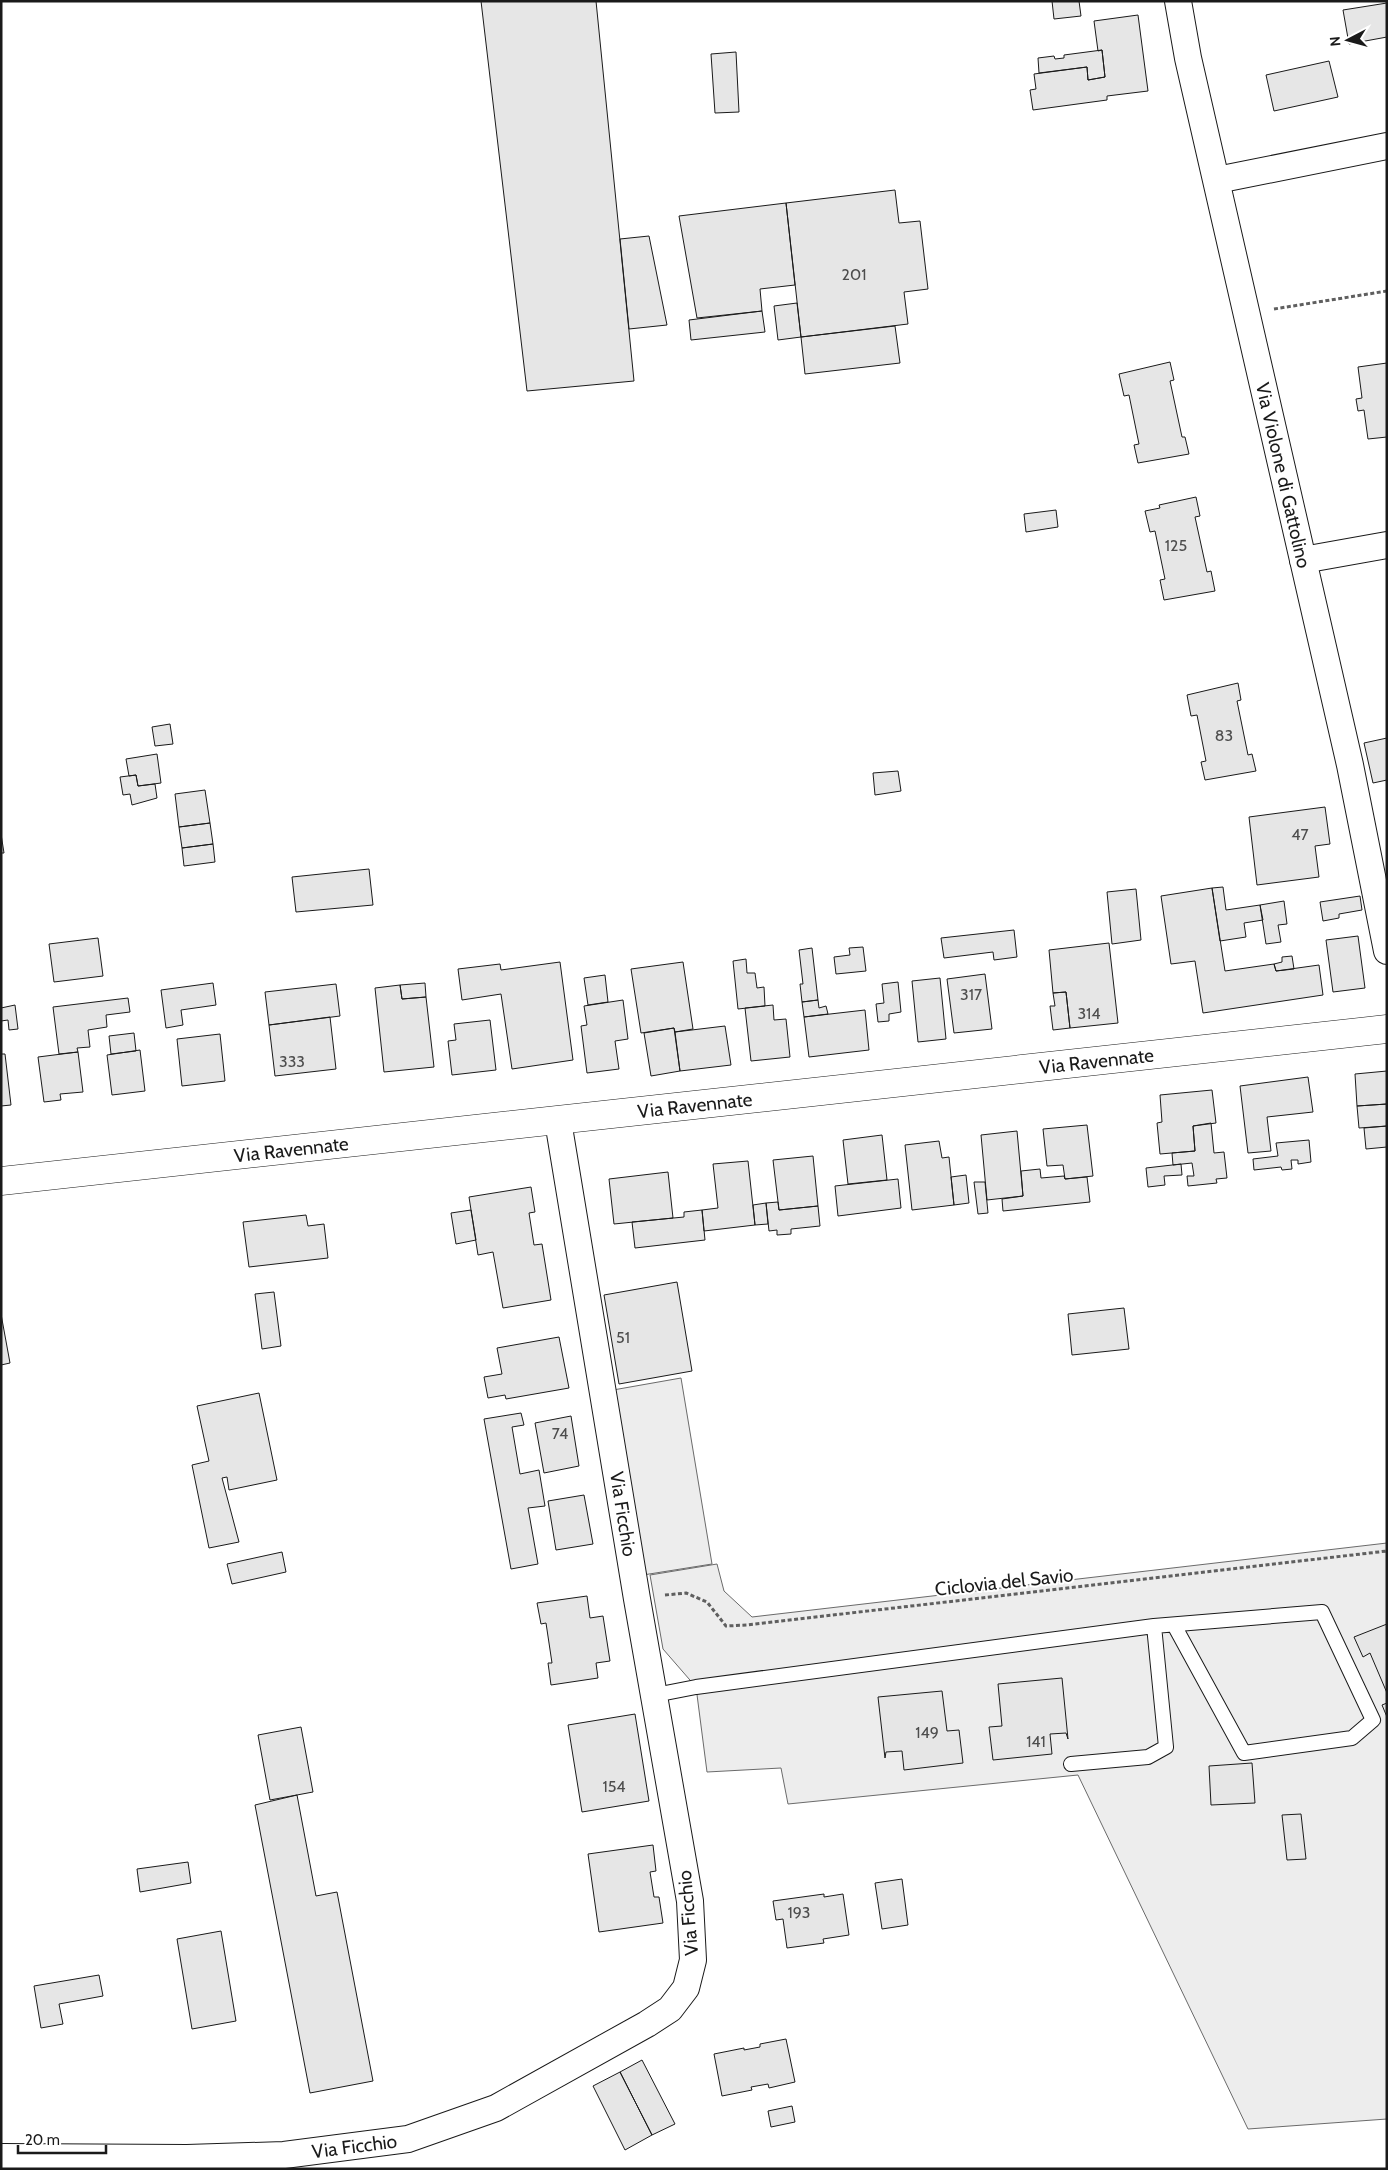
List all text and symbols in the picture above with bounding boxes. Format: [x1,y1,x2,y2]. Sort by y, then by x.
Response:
north arrow [1323,15,1373,65]
text: N [1326,35,1345,47]
house number: 201 [842,265,866,284]
street label: Via Violone di Gattolino [1251,380,1316,570]
house number: 125 [1165,536,1187,555]
house number: 83 [1215,726,1233,745]
house number: 47 [1291,825,1309,844]
house number: 317 [960,985,982,1004]
house number: 314 [1077,1004,1101,1023]
street label: Via Ravennate [1038,1043,1155,1079]
house number: 333 [279,1052,305,1071]
street label: Via Ravennate [636,1087,754,1123]
street label: Via Ravennate [233,1131,350,1167]
house number: 51 [616,1328,630,1347]
house number: 74 [552,1424,568,1443]
street label: Via Ficchio [605,1470,641,1558]
street label: Ciclovia del Savio [934,1563,1074,1601]
house number: 149 [915,1723,939,1742]
house number: 141 [1026,1732,1046,1751]
house number: 154 [602,1777,626,1796]
street label: Via Ficchio [673,1869,703,1957]
house number: 193 [788,1903,810,1922]
scale bar [18,2122,105,2154]
street label: Via Ficchio [310,2129,398,2163]
text: 20 m [25,2131,60,2149]

